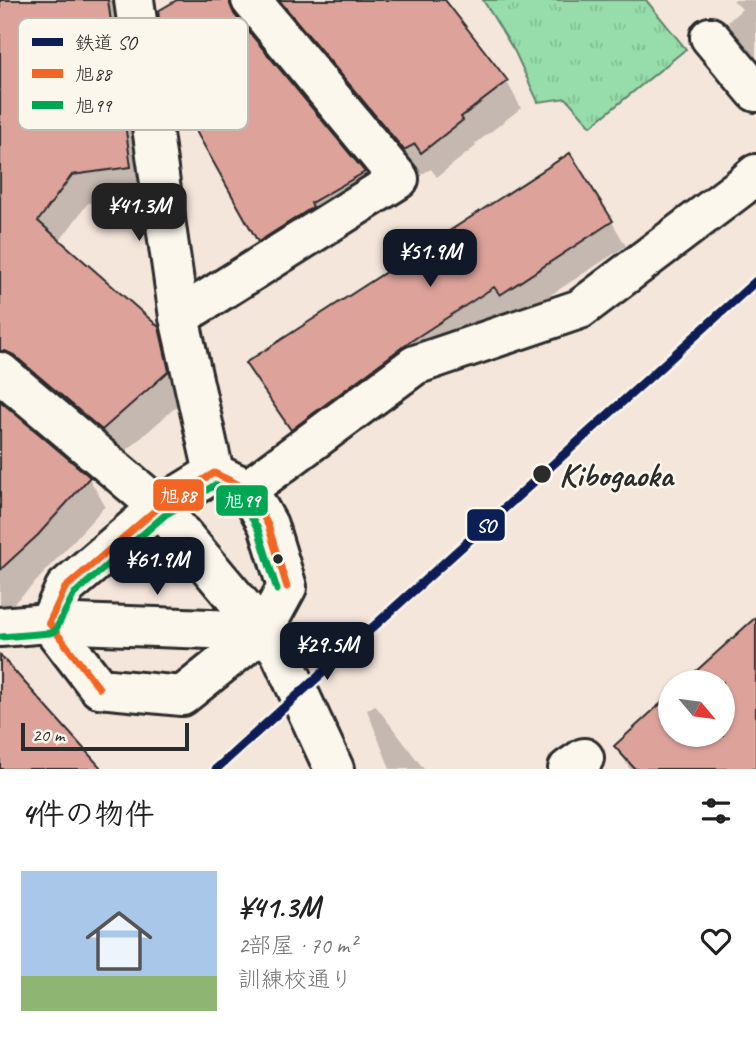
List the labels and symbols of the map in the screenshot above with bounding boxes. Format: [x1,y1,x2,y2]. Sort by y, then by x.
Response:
legend [18,18,248,130]
text: 鉄道 SO [75,31,139,55]
text: 旭88 [75,62,114,86]
text: 旭99 [75,94,113,118]
pin: ¥41.3M [82,184,196,243]
pin: ¥51.9M [373,230,487,289]
place label: Kibogaoka [559,454,675,496]
marker: Kibogaoka [531,463,553,485]
line badge: 旭88 [152,478,205,512]
text: 旭88 [160,484,198,508]
line badge: 旭99 [215,484,269,517]
text: 旭99 [224,489,262,513]
line badge: SO [466,508,506,542]
text: SO [476,514,498,538]
pin: ¥61.9M [100,538,214,597]
unlabelled marker [271,552,285,566]
pin: ¥29.5M [270,622,384,682]
north arrow [658,670,735,747]
scale bar [21,720,189,752]

